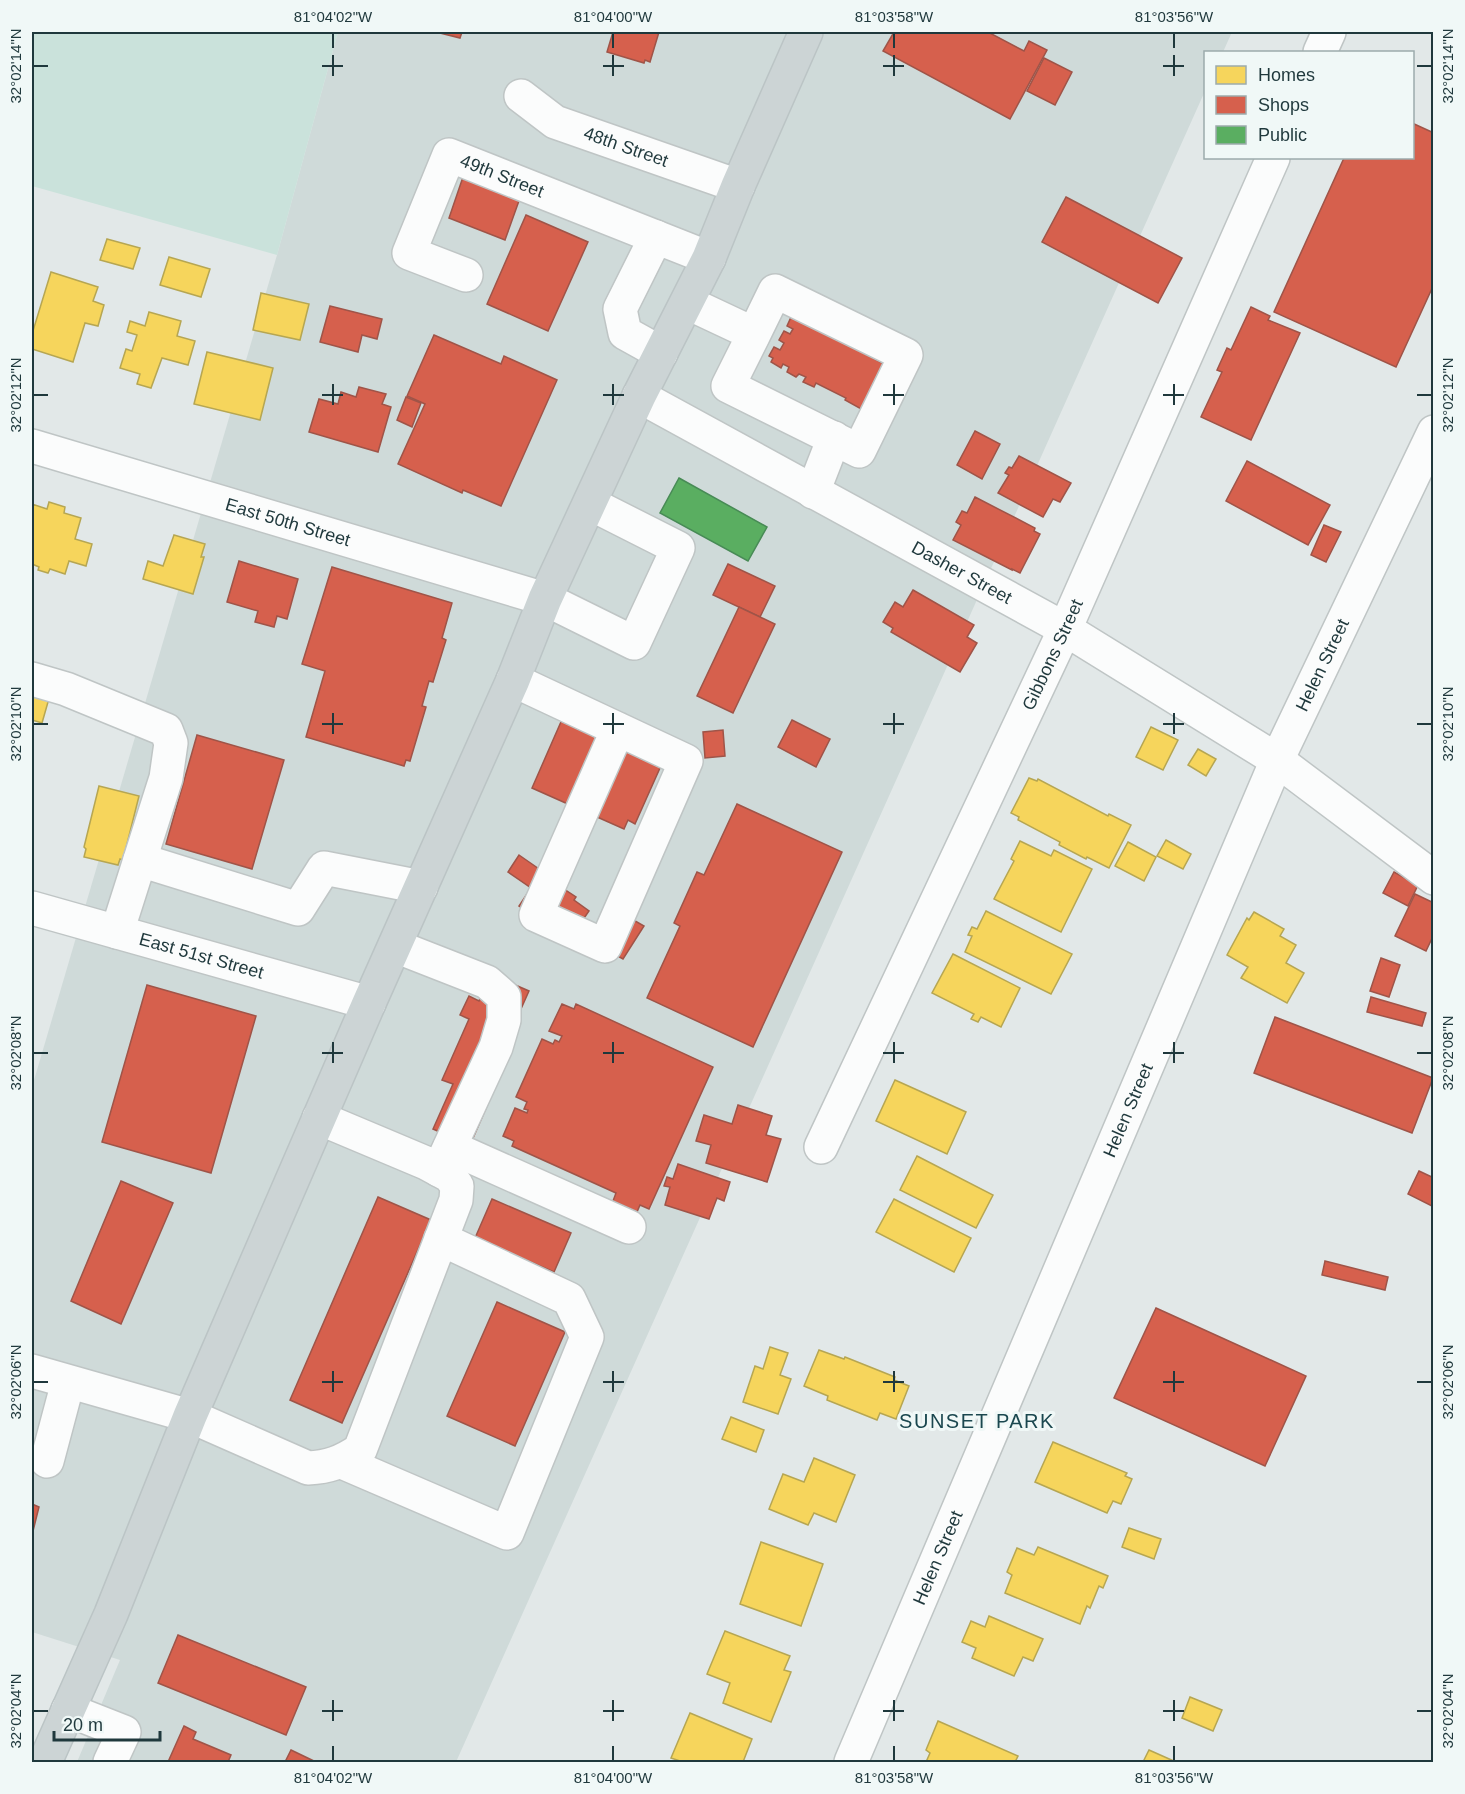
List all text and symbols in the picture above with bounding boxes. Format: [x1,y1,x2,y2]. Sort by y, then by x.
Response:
text: 81°04'02"W [294,8,373,25]
text: 81°04'00"W [574,8,653,25]
text: 81°03'58"W [855,8,934,25]
text: 81°03'56"W [1135,8,1214,25]
text: 32°02'14"N [7,28,24,104]
text: 32°02'14"N [1439,28,1456,104]
legend [1204,51,1414,159]
text: Homes [1258,65,1315,85]
text: Shops [1258,95,1309,115]
street label: 48th Street [581,123,671,171]
text: Public [1258,125,1307,145]
street label: 49th Street [457,150,547,202]
text: 32°02'12"N [7,357,24,433]
text: 32°02'12"N [1439,357,1456,433]
street label: East 50th Street [223,494,353,550]
street label: Dasher Street [908,537,1015,608]
street label: Gibbons Street [1018,596,1087,713]
street label: Helen Street [1292,616,1353,715]
text: 32°02'10"N [7,686,24,762]
text: 32°02'10"N [1439,686,1456,762]
street label: East 51st Street [137,929,266,983]
text: 32°02'08"N [7,1015,24,1091]
text: 32°02'08"N [1439,1015,1456,1091]
street label: Helen Street [1099,1060,1157,1160]
text: 32°02'06"N [7,1344,24,1420]
text: 32°02'06"N [1439,1344,1456,1420]
district label: SUNSET PARK [899,1410,1055,1432]
street label: Helen Street [909,1508,967,1608]
text: 32°02'04"N [7,1673,24,1749]
text: 32°02'04"N [1439,1673,1456,1749]
scale bar [54,1704,160,1742]
text: 20 m [63,1715,103,1735]
text: 81°04'02"W [294,1769,373,1786]
text: 81°04'00"W [574,1769,653,1786]
text: 81°03'58"W [855,1769,934,1786]
text: 81°03'56"W [1135,1769,1214,1786]

